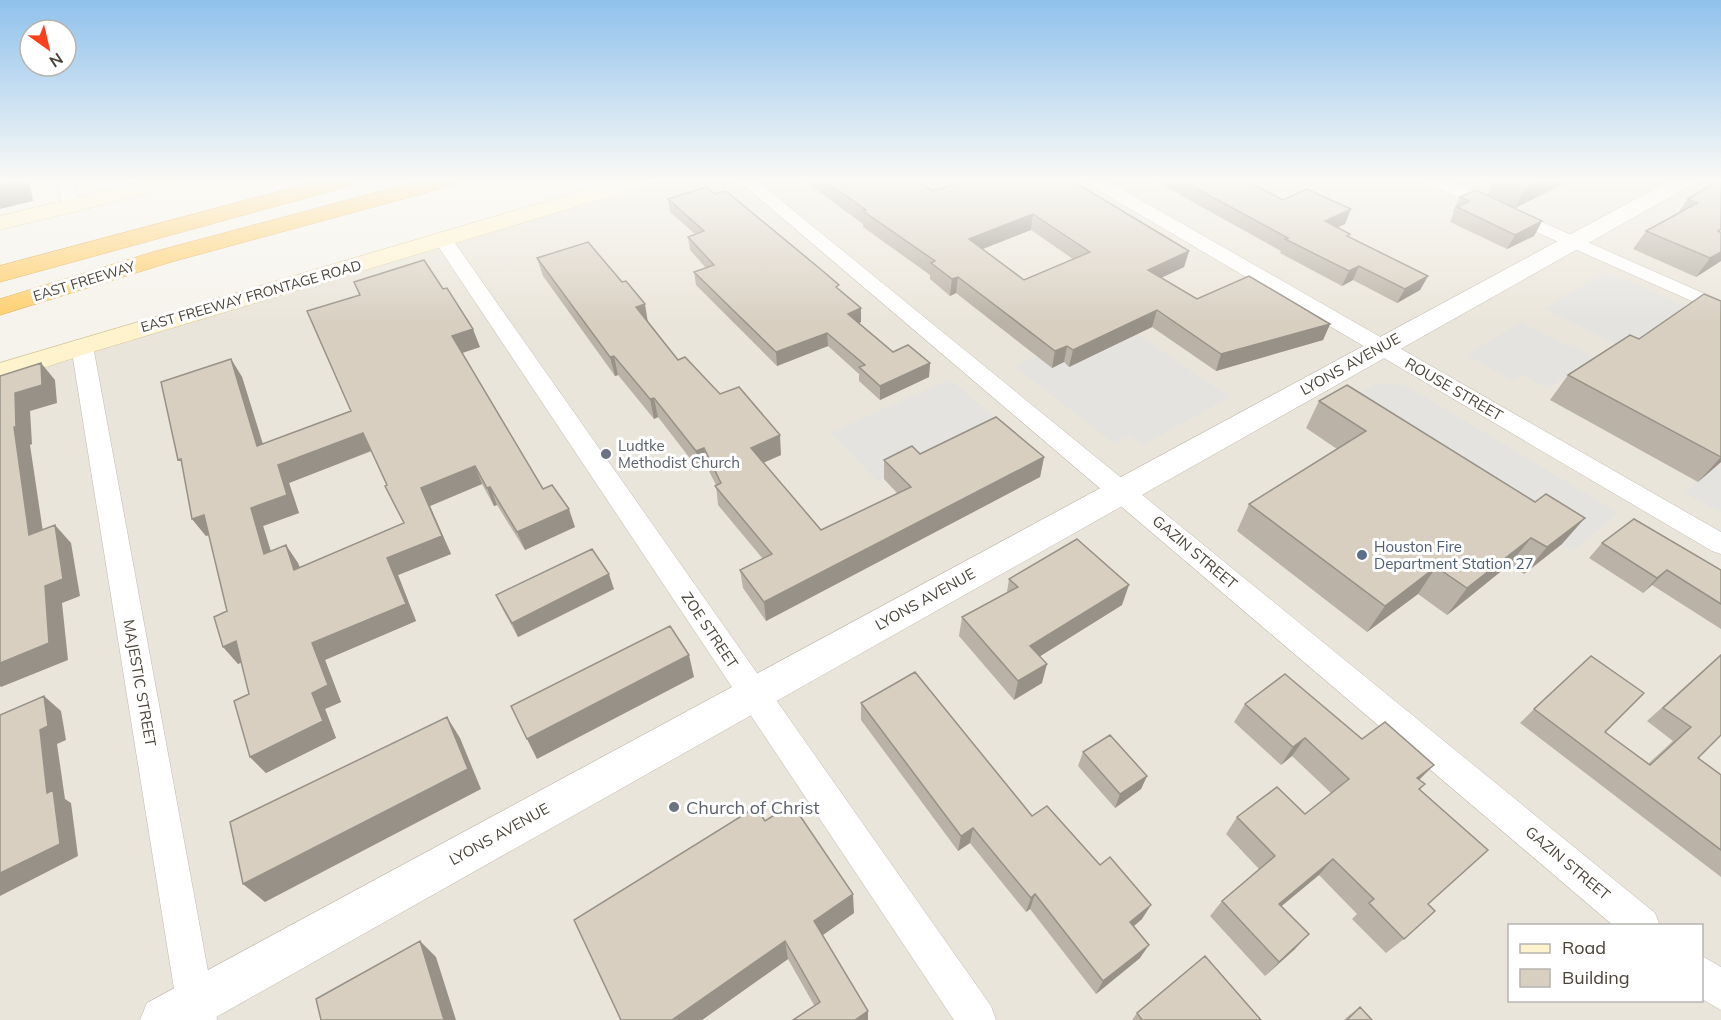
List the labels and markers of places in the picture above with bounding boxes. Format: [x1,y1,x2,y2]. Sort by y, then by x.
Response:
place label: Ludtke Methodist Church [618,436,740,472]
marker: Ludtke Methodist Church [599,447,613,461]
place label: Houston Fire Department Station 27 [1374,537,1533,573]
marker: Houston Fire Department Station 27 [1355,548,1369,562]
place label: Church of Christ [686,796,820,819]
marker: Church of Christ [667,800,681,814]

